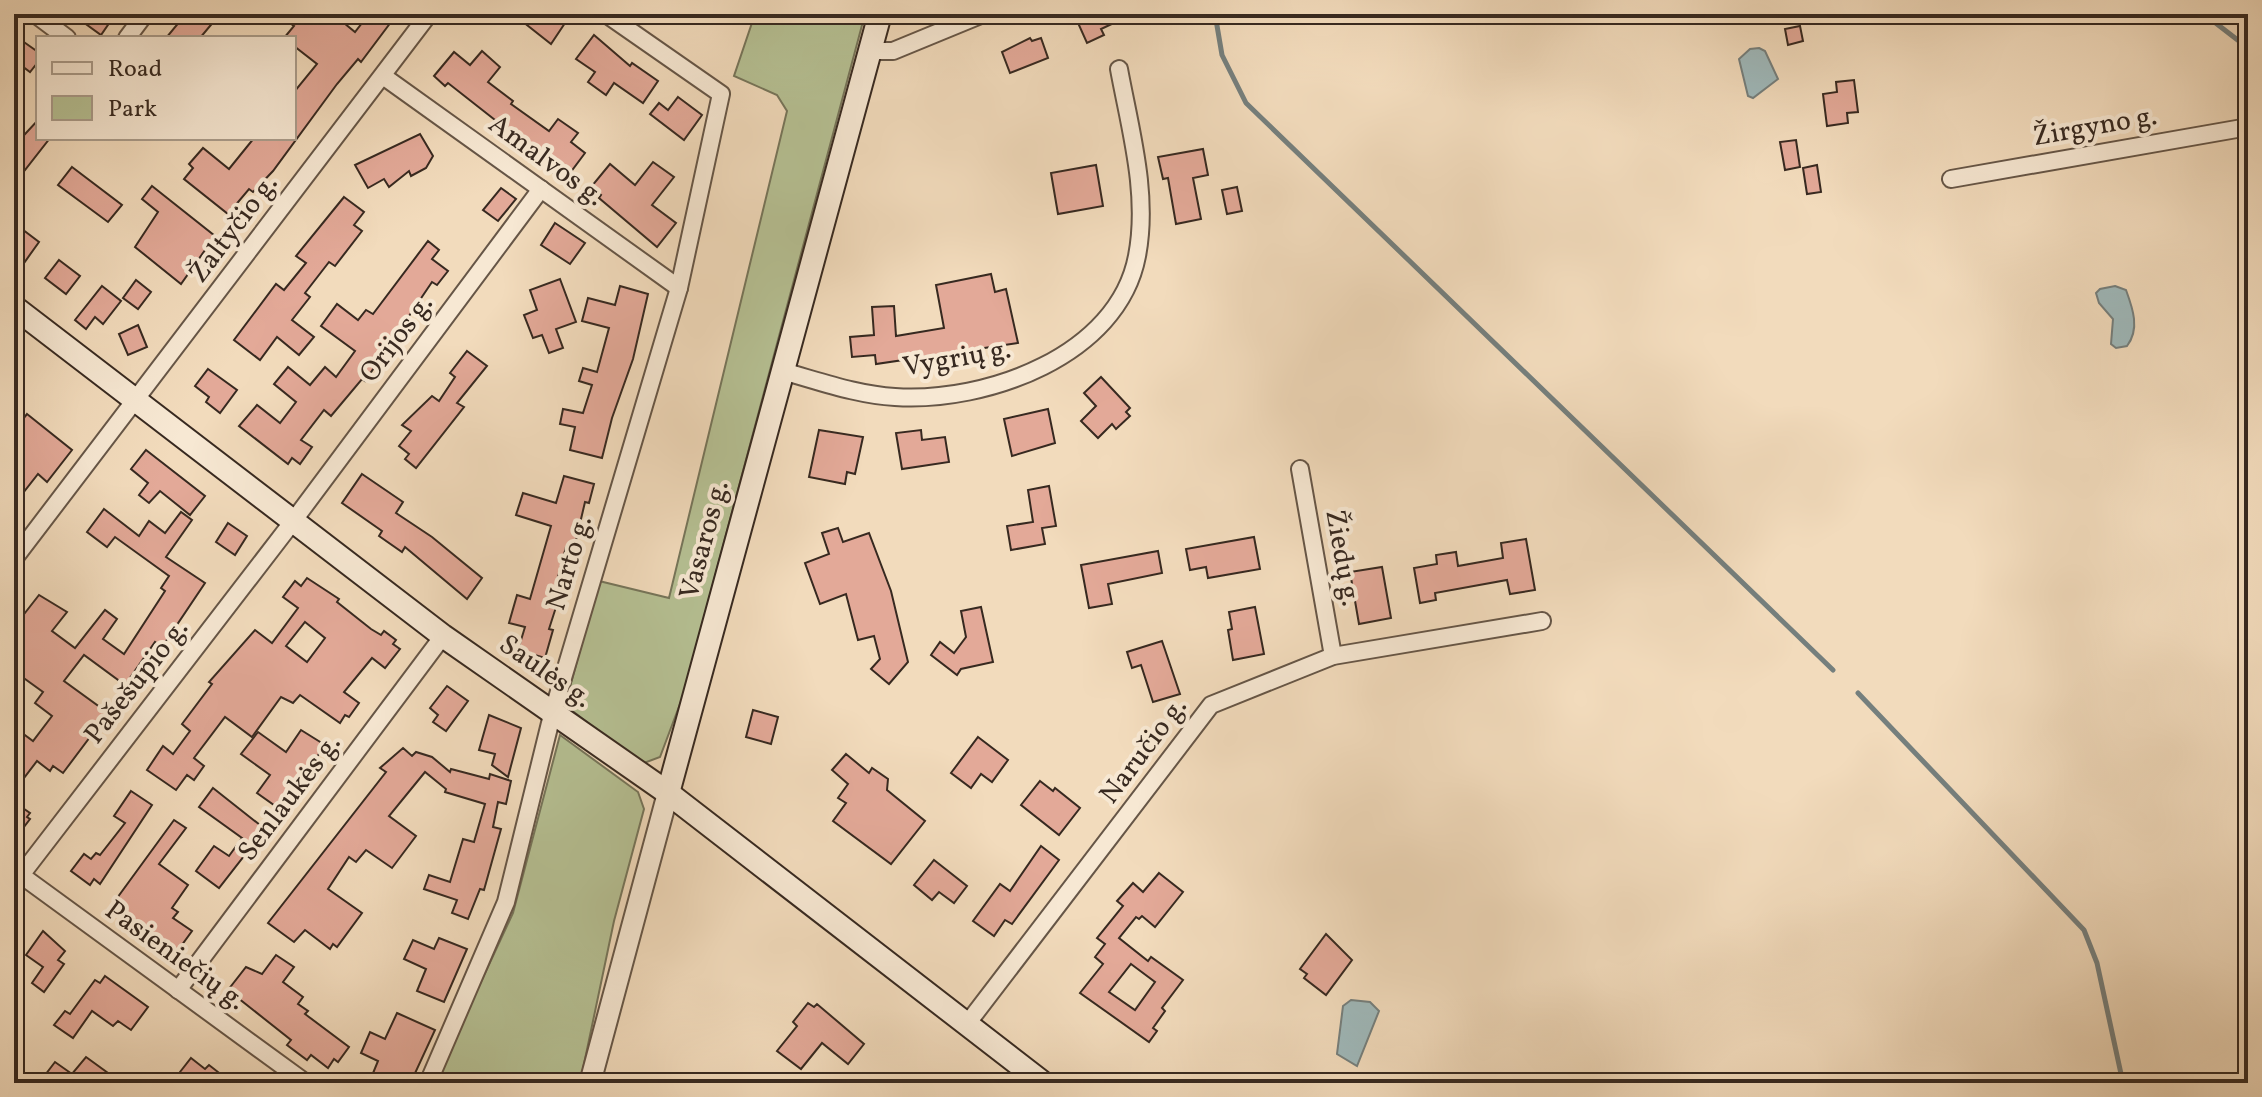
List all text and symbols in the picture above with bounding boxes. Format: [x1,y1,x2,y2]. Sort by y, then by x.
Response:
legend [36,36,296,140]
text: Road [108,53,162,87]
text: Park [108,93,157,127]
street label: Žirgyno g. [2030,97,2160,157]
street label: Amalvos g. [480,106,612,216]
street label: Žaltyčio g. [180,167,288,291]
street label: Orijos g. [351,287,443,391]
street label: Vygrių g. [900,330,1014,388]
street label: Vasaros g. [670,476,740,604]
street label: Žiedų g. [1314,507,1370,609]
street label: Narto g. [537,511,603,615]
street label: Pašešupio g. [76,611,198,753]
street label: Saulės g. [491,626,599,718]
street label: Naručio g. [1091,690,1197,812]
street label: Senlaukės g. [229,726,351,870]
street label: Pasieniečių g. [97,892,253,1020]

